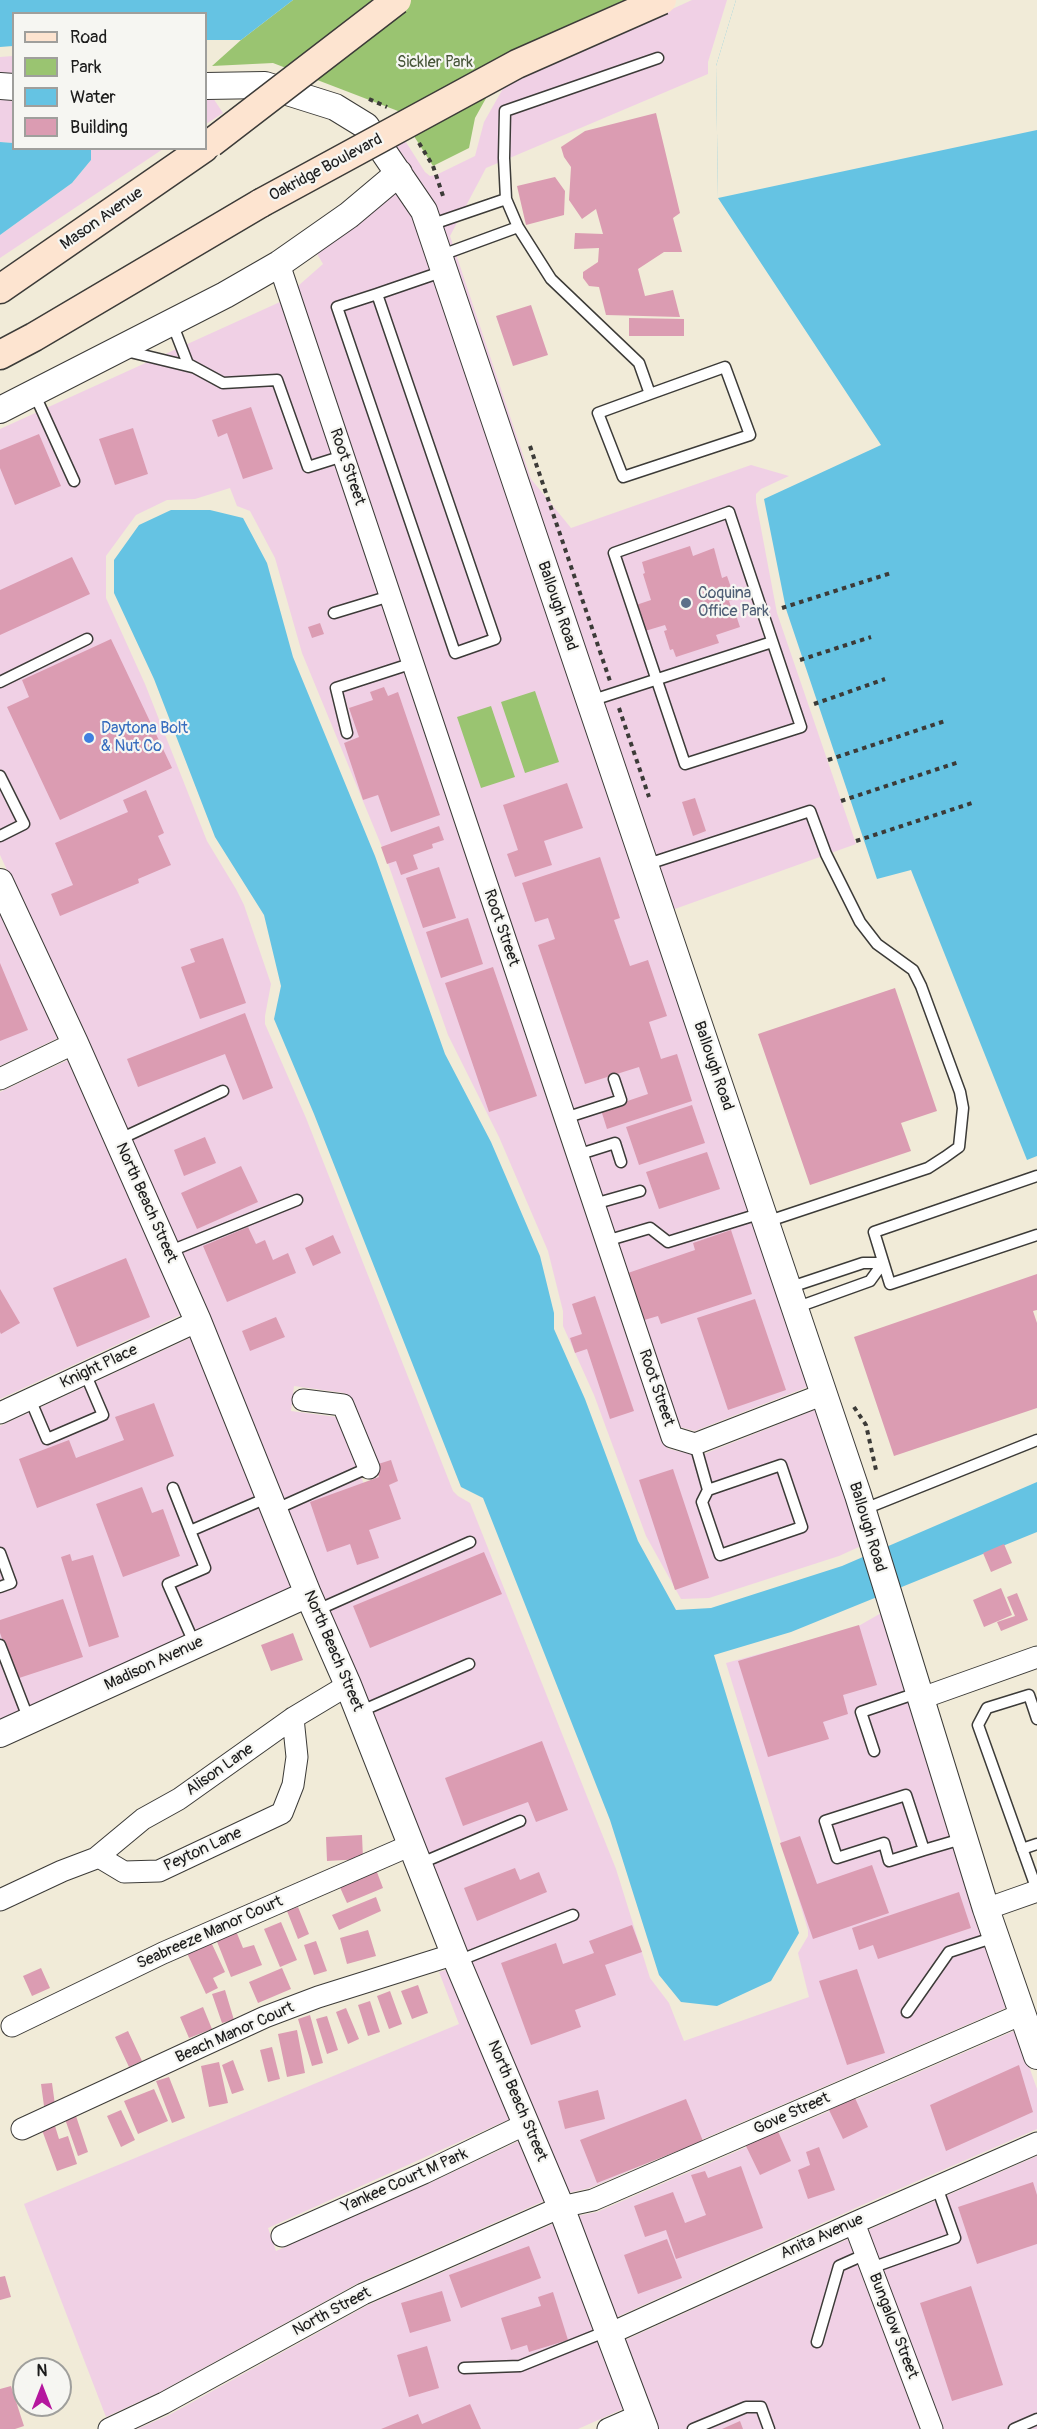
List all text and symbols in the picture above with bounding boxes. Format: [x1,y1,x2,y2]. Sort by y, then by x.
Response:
legend [12,12,207,150]
text: Road [70,26,107,49]
park label: Sickler Park [397,53,473,73]
text: Park [70,56,102,79]
text: Water [70,86,116,109]
text: Building [70,116,128,139]
street label: Oakridge Boulevard [266,130,386,206]
street label: Mason Avenue [57,184,147,254]
street label: Root Street [325,426,369,508]
street label: Ballough Road [533,559,581,653]
place label: Coquina Office Park [698,584,769,622]
marker: Coquina Office Park [679,596,693,610]
place label: Daytona Bolt & Nut Co [101,719,188,757]
marker: Daytona Bolt & Nut Co [82,731,96,745]
street label: Root Street [479,887,523,969]
street label: Ballough Road [689,1019,737,1113]
street label: North Beach Street [111,1140,181,1266]
street label: Knight Place [57,1341,141,1393]
street label: Root Street [634,1347,678,1429]
street label: Ballough Road [844,1480,890,1574]
street label: North Beach Street [299,1588,367,1714]
street label: Madison Avenue [101,1633,207,1695]
street label: Alison Lane [183,1740,257,1800]
street label: Peyton Lane [161,1824,245,1876]
street label: Seabreeze Manor Court [134,1892,286,1974]
street label: Beach Manor Court [173,1998,297,2068]
street label: North Beach Street [483,2038,551,2164]
street label: Gove Street [751,2089,833,2139]
street label: Yankee Court M Park [339,2145,471,2217]
street label: Anita Avenue [778,2210,866,2264]
street label: Bungalow Street [864,2270,922,2382]
street label: North Street [290,2283,374,2341]
north arrow [12,2357,72,2417]
text: N [37,2361,47,2381]

